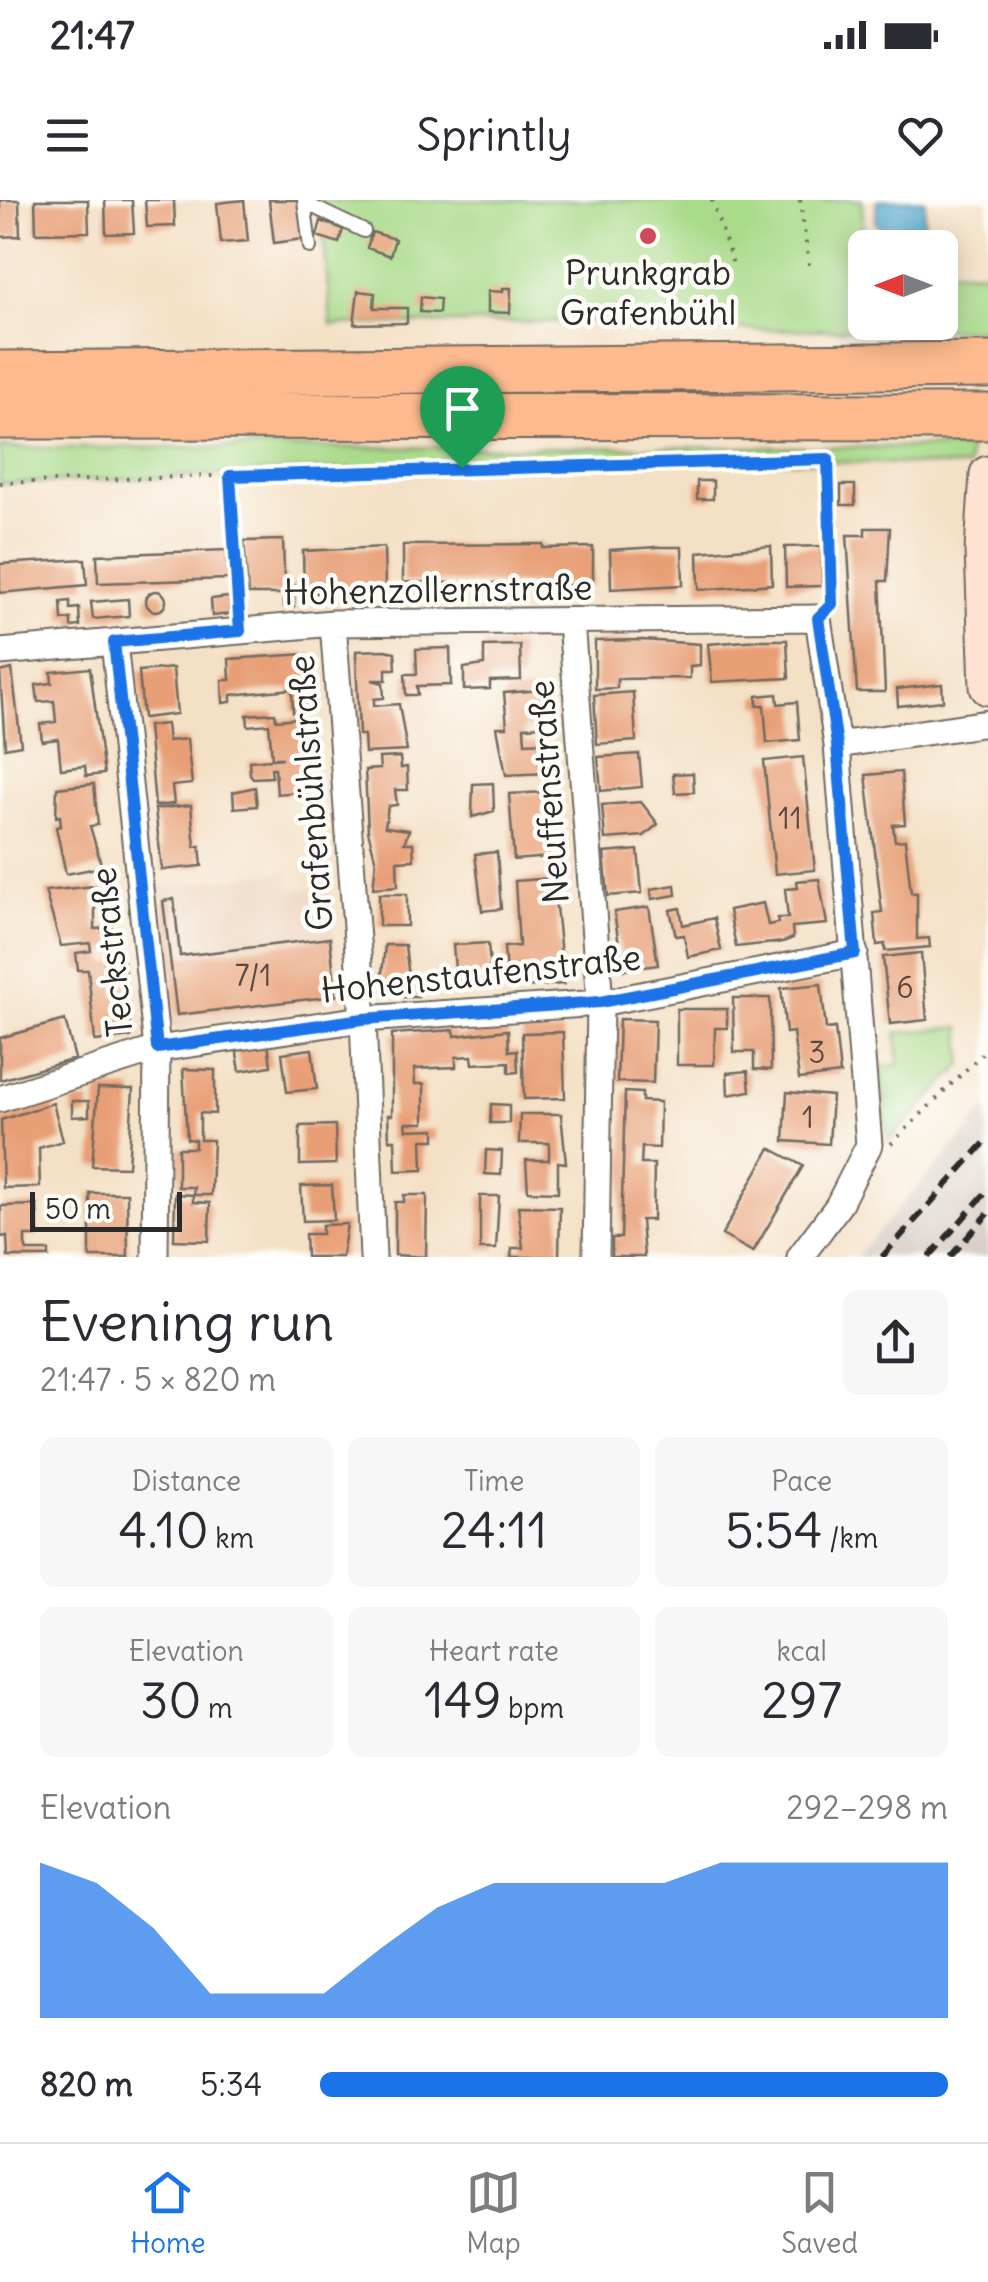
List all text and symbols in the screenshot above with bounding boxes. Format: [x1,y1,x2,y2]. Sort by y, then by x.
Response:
text: 21:47 [50,12,135,59]
text: Sprintly [416,107,572,163]
icon: menu [40,108,95,163]
icon: heart [893,108,948,163]
marker: Prunkgrab Grafenbühl [637,225,659,247]
north arrow [848,230,958,340]
map controls [848,230,958,340]
place label: Prunkgrab Grafenbühl [560,250,736,334]
pin [420,366,505,469]
icon: arrive [435,381,490,436]
street label: Hohenzollernstraße [283,564,593,614]
street label: Grafenbühlstraße [278,654,342,932]
street label: Neuffenstraße [518,679,578,905]
house number: 11 [778,799,802,837]
street label: Teckstraße [80,865,142,1039]
street label: Hohenstaufenstraße [319,934,643,1012]
house number: 7/1 [235,956,271,994]
house number: 6 [896,968,914,1006]
house number: 3 [808,1033,826,1071]
house number: 1 [802,1098,814,1136]
scale bar [30,1187,182,1232]
text: 50 m [45,1191,111,1227]
text: Evening run [40,1287,334,1356]
button: share [843,1290,948,1395]
text: 21:47 · 5 × 820 m [40,1359,276,1400]
text: Distance [132,1463,241,1499]
text: Time [464,1463,524,1499]
text: Pace [771,1463,832,1499]
text: 4.10 [119,1499,209,1562]
text: 24:11 [441,1499,547,1562]
text: 5:54 [725,1499,823,1562]
text: km [209,1520,254,1556]
text: /km [823,1520,878,1556]
text: Elevation [129,1633,244,1669]
text: Heart rate [429,1633,559,1669]
text: kcal [776,1633,827,1669]
text: 30 [140,1669,201,1732]
text: 149 [424,1669,501,1732]
text: 297 [761,1669,842,1732]
text: m [201,1690,233,1726]
text: bpm [501,1690,564,1726]
text: Elevation [40,1787,171,1828]
text: 292–298 m [786,1787,948,1828]
text: 820 m [40,2064,133,2105]
text: 5:34 [200,2064,262,2105]
tab: Home [130,2165,206,2261]
tab: Map [466,2165,521,2261]
tab: Saved [781,2165,858,2261]

